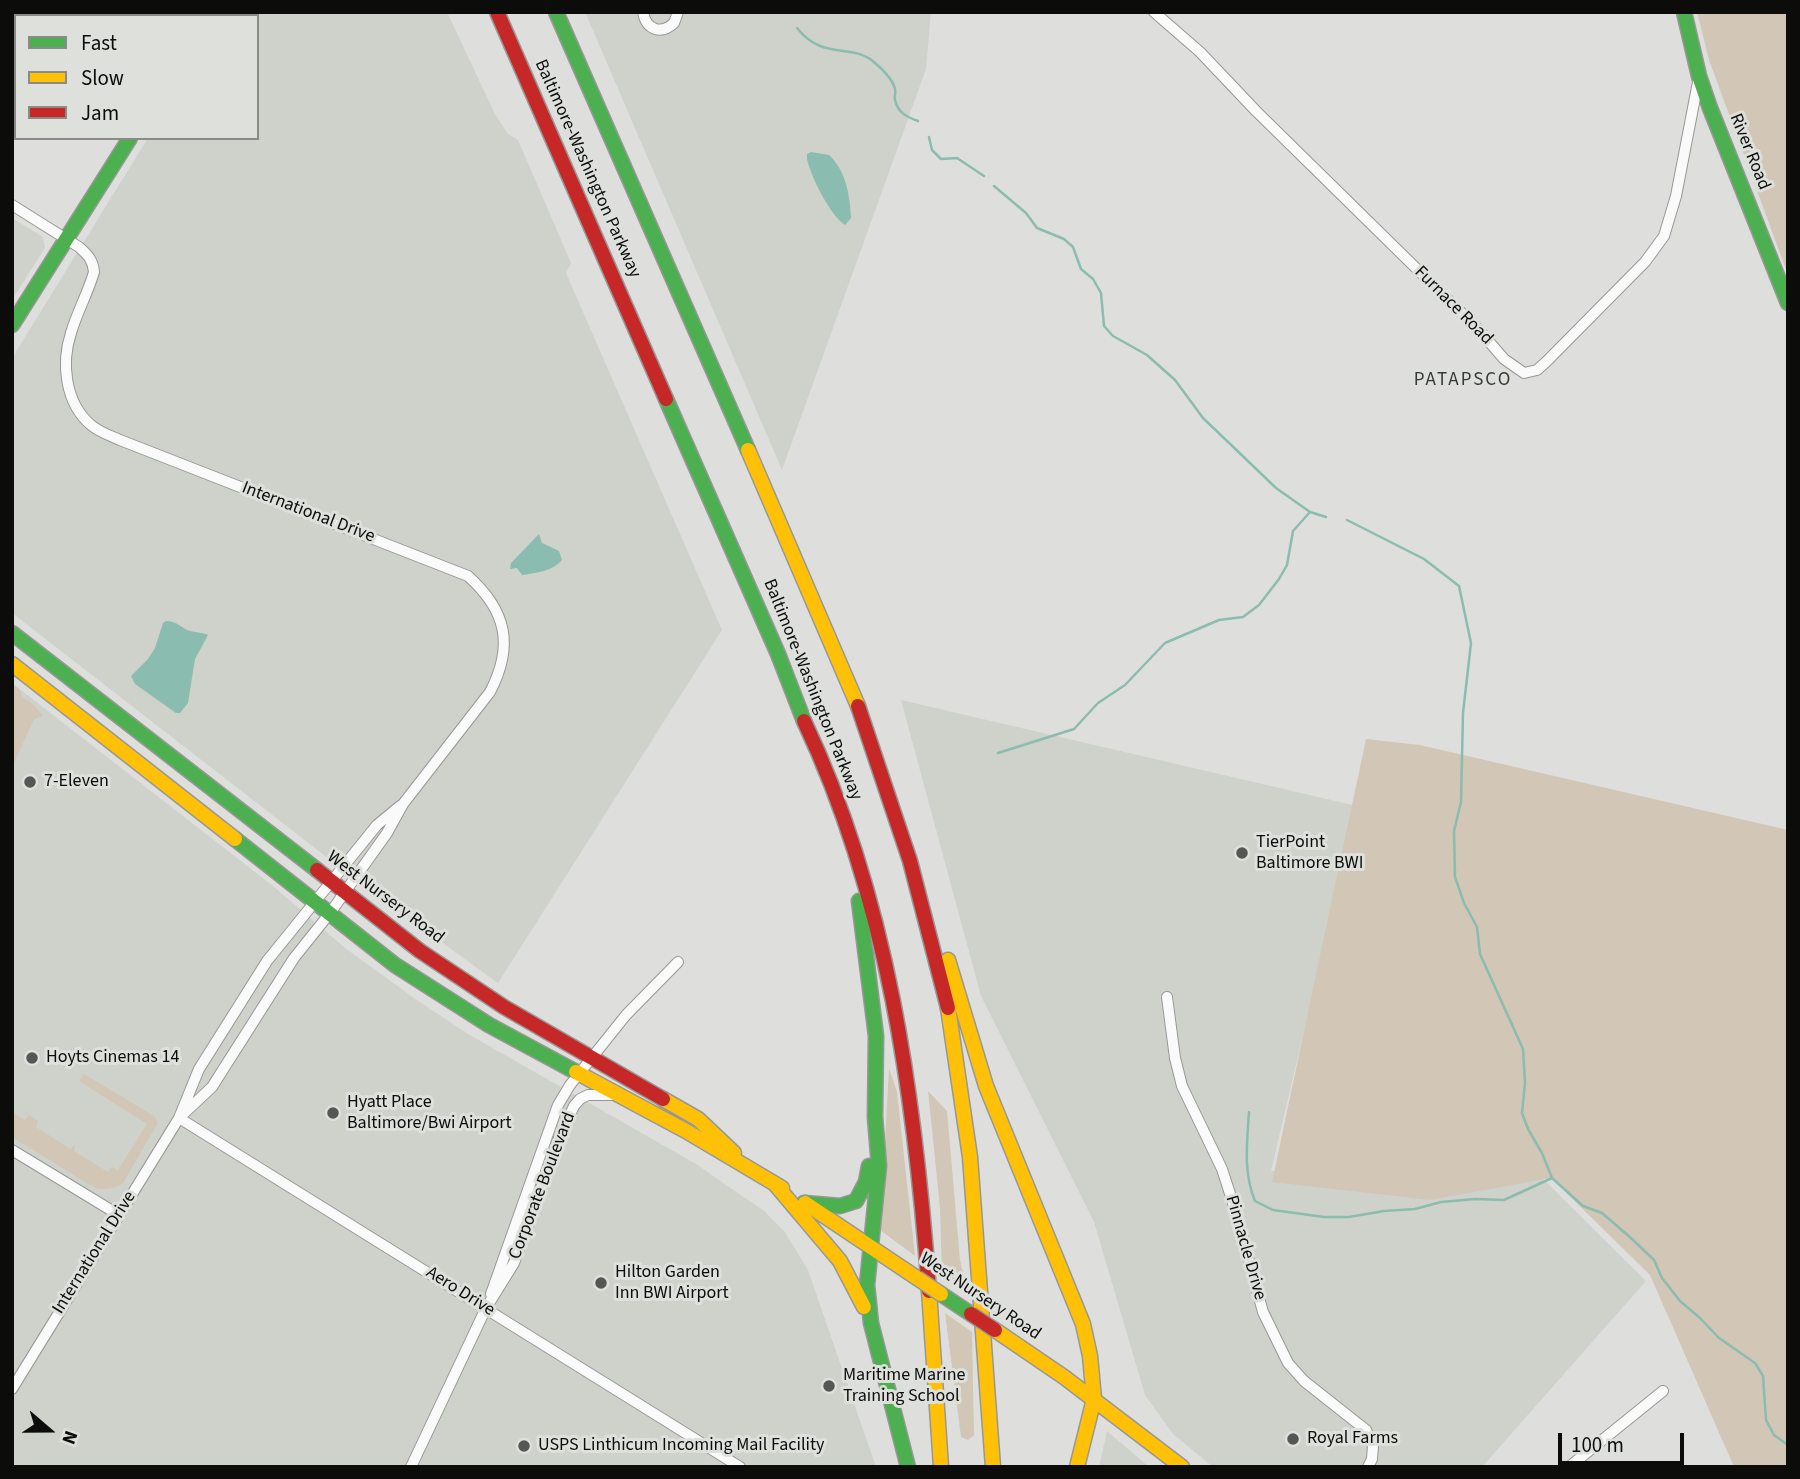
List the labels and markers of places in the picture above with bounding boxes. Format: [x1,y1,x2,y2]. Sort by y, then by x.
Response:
place label: 7-Eleven [44,771,109,793]
marker: 7-Eleven [22,774,38,790]
place label: TierPoint Baltimore BWI [1256,832,1363,874]
marker: TierPoint Baltimore BWI [1234,845,1250,861]
place label: Hoyts Cinemas 14 [46,1047,179,1069]
marker: Hoyts Cinemas 14 [24,1050,40,1066]
place label: Hyatt Place Baltimore/Bwi Airport [347,1092,512,1134]
marker: Hyatt Place Baltimore/Bwi Airport [325,1105,341,1121]
place label: Hilton Garden Inn BWI Airport [615,1262,729,1304]
marker: Hilton Garden Inn BWI Airport [593,1275,609,1291]
place label: Maritime Marine Training School [843,1365,965,1408]
marker: Maritime Marine Training School [821,1378,837,1394]
place label: Royal Farms [1307,1428,1398,1450]
marker: Royal Farms [1285,1431,1301,1447]
place label: USPS Linthicum Incoming Mail Facility [538,1435,824,1457]
marker: USPS Linthicum Incoming Mail Facility [516,1438,532,1454]

